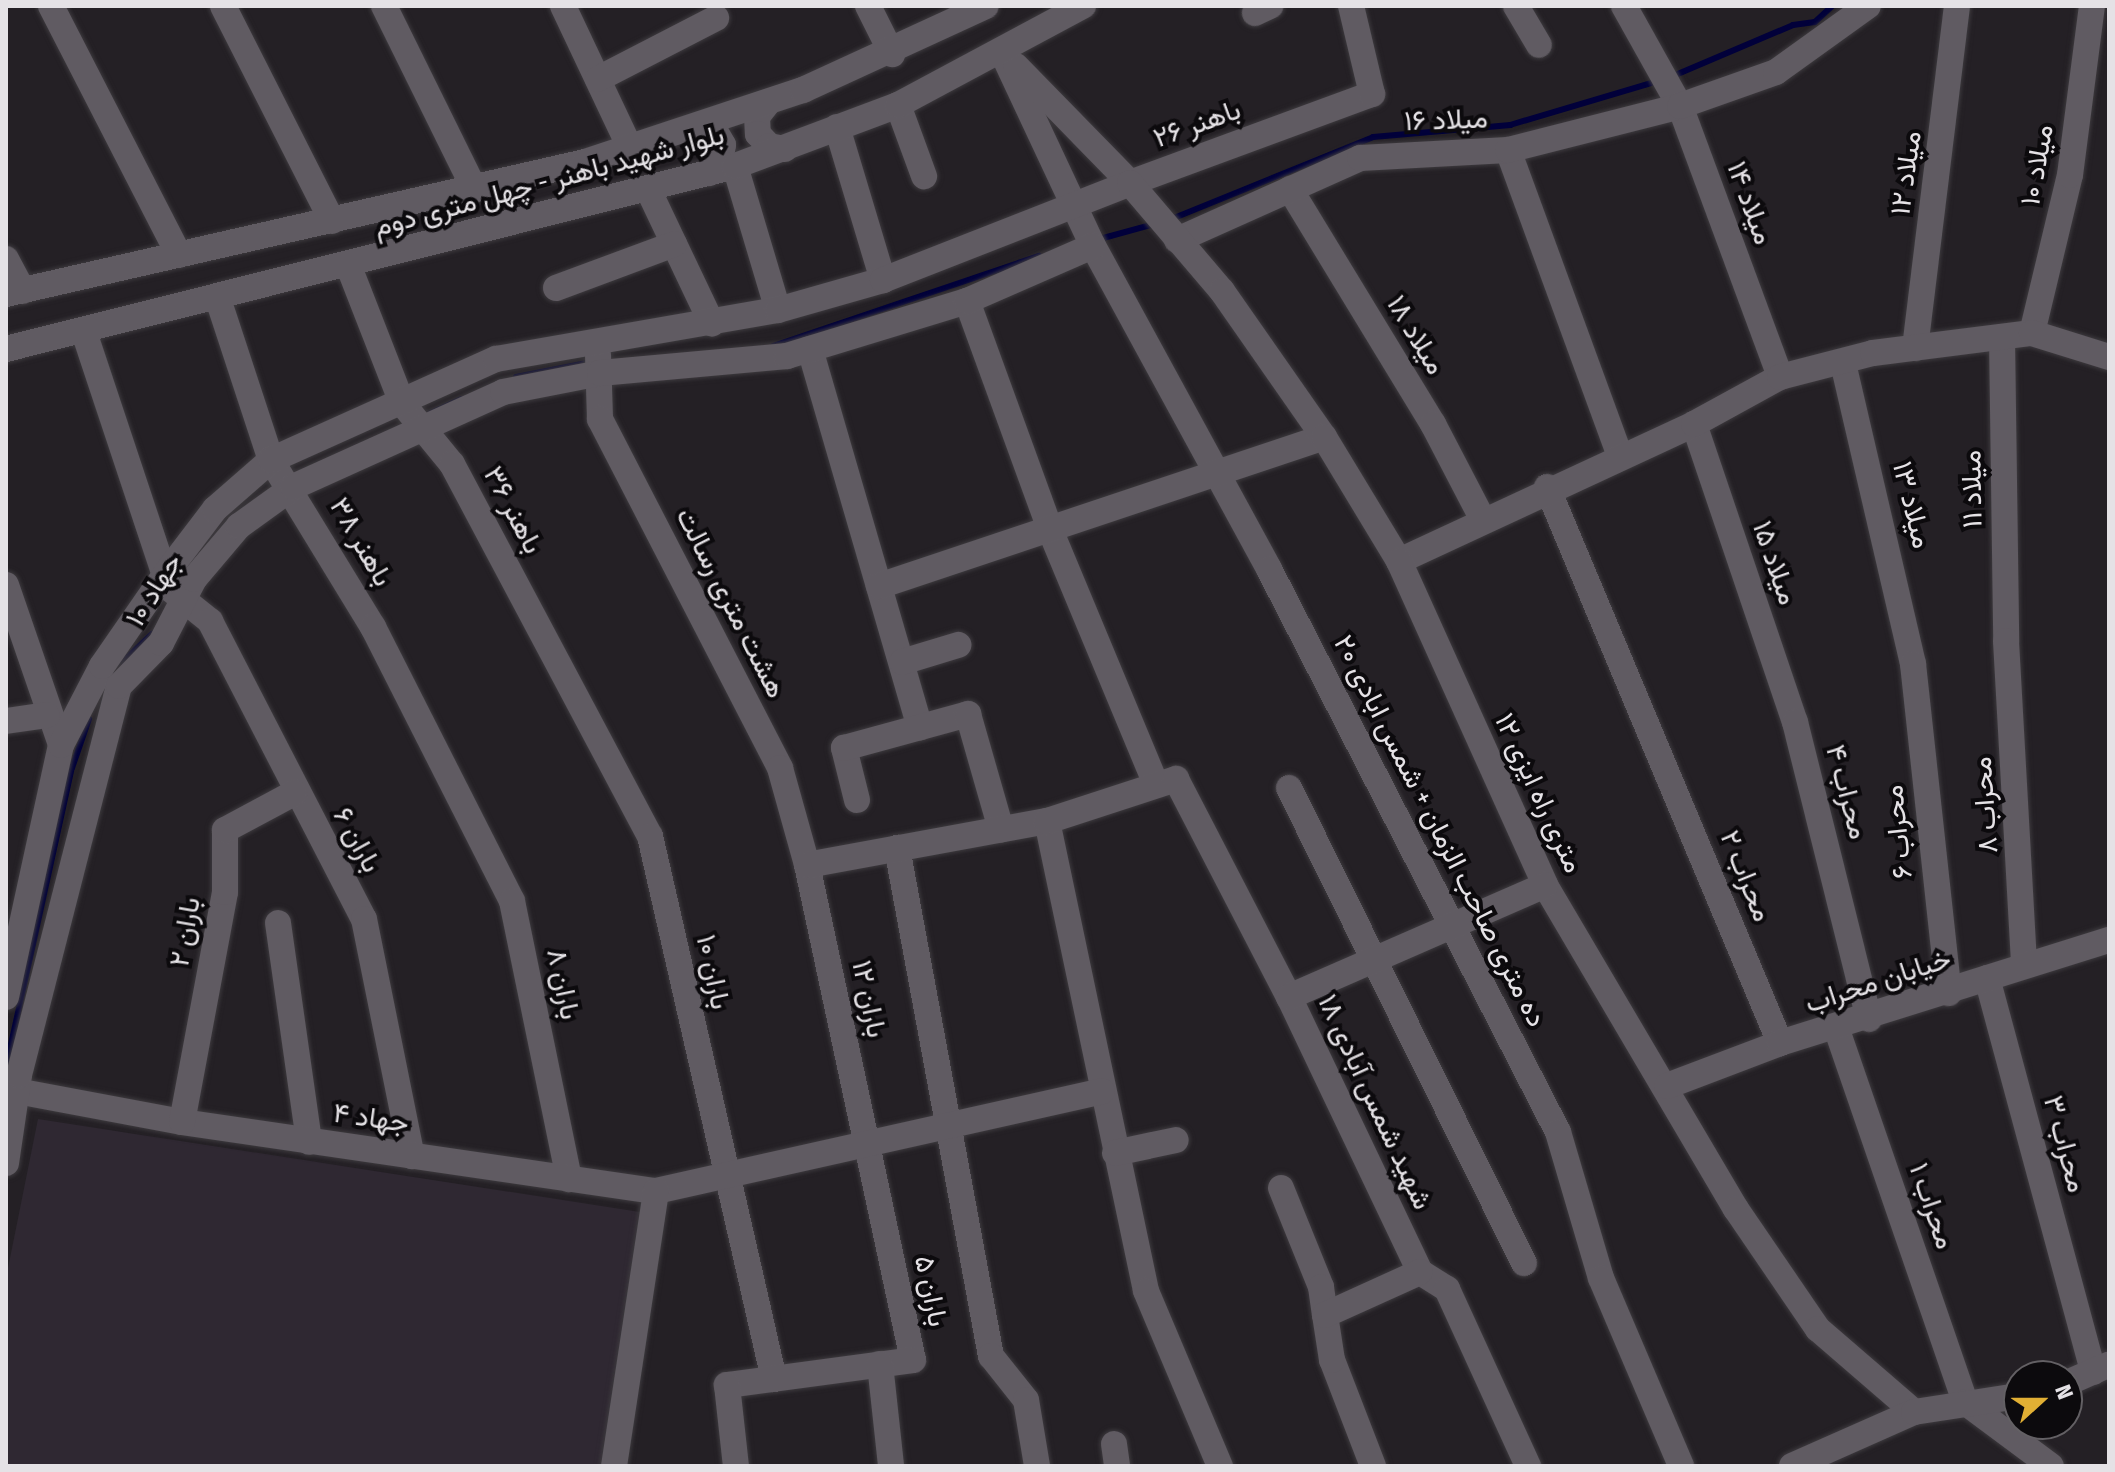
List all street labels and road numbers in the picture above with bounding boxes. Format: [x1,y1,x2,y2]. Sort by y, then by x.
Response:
street label: باهنر ۲۶ [1149,93,1245,155]
street label: میلاد ۱۶ [1404,102,1488,138]
street label: بلوار شهید باهنر - چهل متری دوم [370,118,728,244]
street label: میلاد ۱۰ [2013,122,2061,208]
street label: میلاد ۱۲ [1883,129,1929,217]
street label: میلاد ۱۴ [1720,157,1780,249]
street label: میلاد ۱۸ [1379,289,1453,381]
street label: میلاد ۱۱ [1955,450,1989,528]
street label: میلاد ۱۳ [1885,458,1939,552]
street label: باهنر ۳۶ [476,461,550,559]
street label: باهنر ۳۸ [322,492,400,592]
street label: هشت متری رسالت [669,502,793,704]
street label: میلاد ۱۵ [1745,517,1805,609]
street label: جهاد ۱۰ [119,547,189,633]
street label: ده متری صاحب الزمان + شمس ابادی ۲۰ [1326,629,1554,1033]
street label: ۱۲ متری راه ایزی [1487,708,1591,878]
street label: محراب ۴ [1818,741,1876,843]
street label: محراب ۸ [1965,755,2005,855]
street label: محراب ۶ [1876,783,1920,881]
street label: باران ۶ [326,802,388,878]
street label: محراب ۲ [1713,826,1779,926]
street label: باران ۲ [162,895,208,969]
street label: باران ۱۰ [689,932,737,1012]
street label: خیابان محراب [1801,942,1955,1020]
street label: باران ۸ [539,945,587,1023]
street label: باران ۱۲ [844,957,894,1041]
street label: شهید شمس آبادی ۱۸ [1310,989,1440,1215]
street label: محراب ۳ [2036,1092,2094,1196]
street label: جهاد ۴ [331,1096,411,1140]
street label: محراب ۱ [1902,1159,1962,1253]
street label: باران ۵ [907,1252,955,1330]

